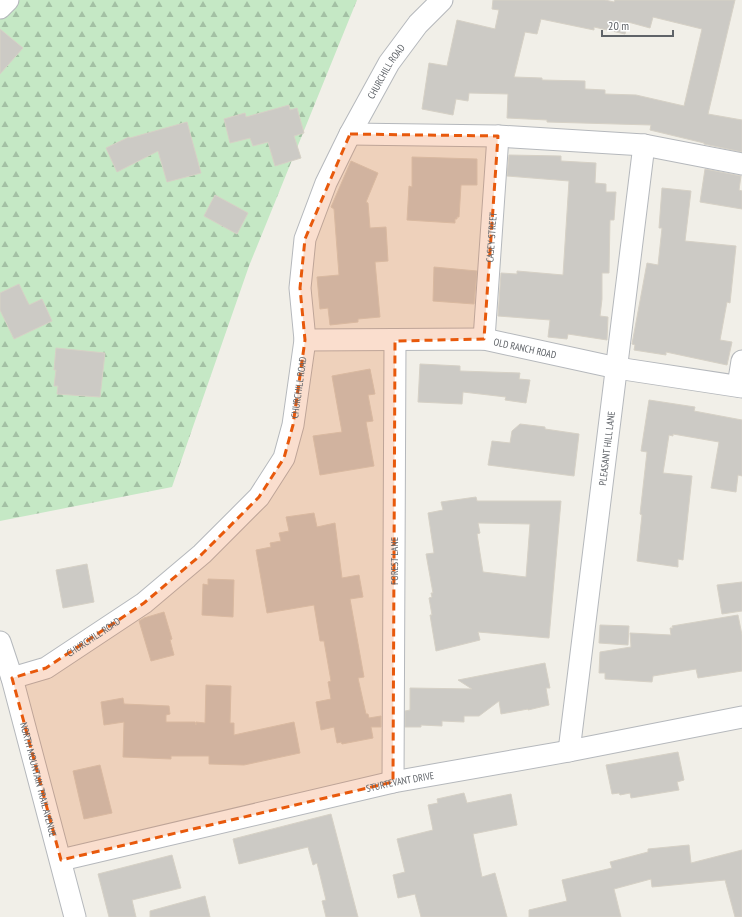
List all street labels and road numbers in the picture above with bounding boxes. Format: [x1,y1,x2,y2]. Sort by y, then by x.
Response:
street label: CHURCHILL ROAD [365,42,408,101]
street label: CASEY STREET [483,211,500,263]
street label: OLD RANCH ROAD [492,335,557,362]
street label: CHURCHILL ROAD [288,356,310,419]
street label: PLEASANT HILL LANE [596,410,618,486]
street label: FOREST LANE [388,537,401,585]
street label: CHURCHILL ROAD [64,615,123,660]
street label: NORTH MOUNTAIN TRAIL AVENUE [17,721,60,838]
street label: STURTEVANT DRIVE [365,769,435,795]

